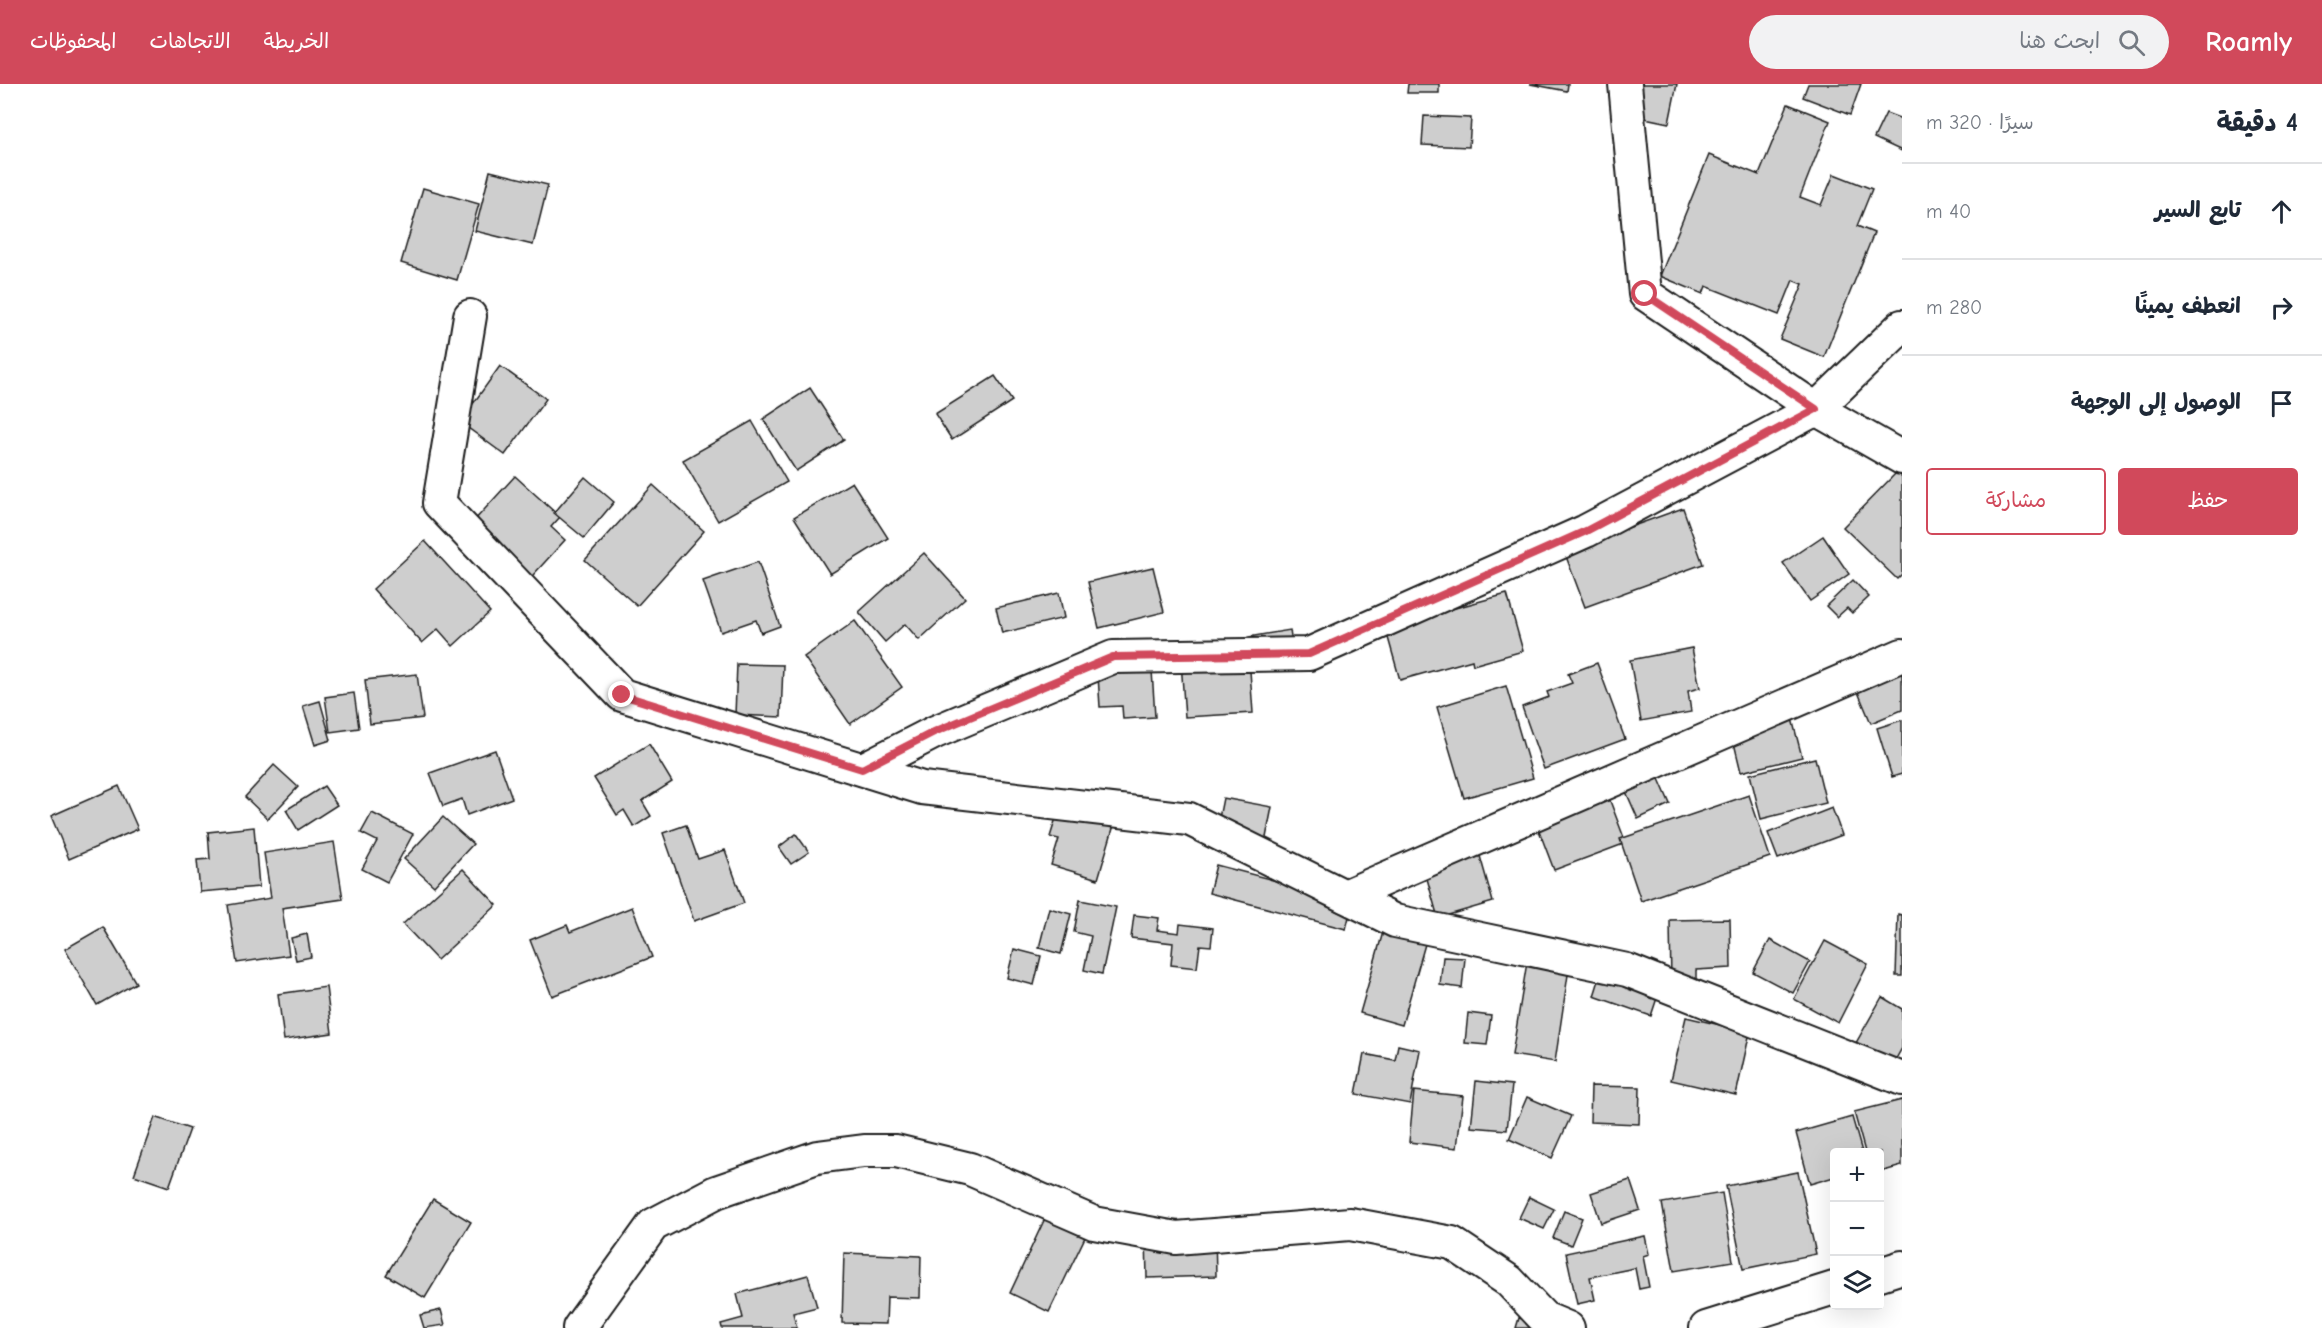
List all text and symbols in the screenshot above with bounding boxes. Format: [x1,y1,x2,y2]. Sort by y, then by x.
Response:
search box [1749,15,2169,69]
icon: search [2115,26,2148,59]
text: Roamly [2205,26,2292,58]
text: ابحث هنا [2019,28,2100,54]
text: المحفوظات [30,29,116,53]
text: الاتجاهات [149,29,231,53]
text: الخريطة [264,29,329,53]
text: 4 دقيقة [2217,108,2298,138]
text: سيرًا · 320 m [1926,111,2034,134]
icon: ahead [2265,195,2298,228]
text: تابع السير [2155,197,2241,223]
text: 40 m [1926,200,1971,223]
route start [1631,280,1657,306]
icon: right [2265,291,2298,324]
text: انعطف يمينًا [2135,293,2241,319]
text: 280 m [1926,296,1982,319]
icon: arrive [2265,387,2298,420]
text: الوصول إلى الوجهة [2071,389,2241,415]
button: مشاركة [1926,468,2106,535]
button: حفظ [2118,468,2298,535]
route end [608,681,634,707]
map controls [1830,1148,1884,1310]
button: + [1830,1148,1884,1202]
button: − [1830,1202,1884,1256]
button: layers [1830,1256,1884,1310]

